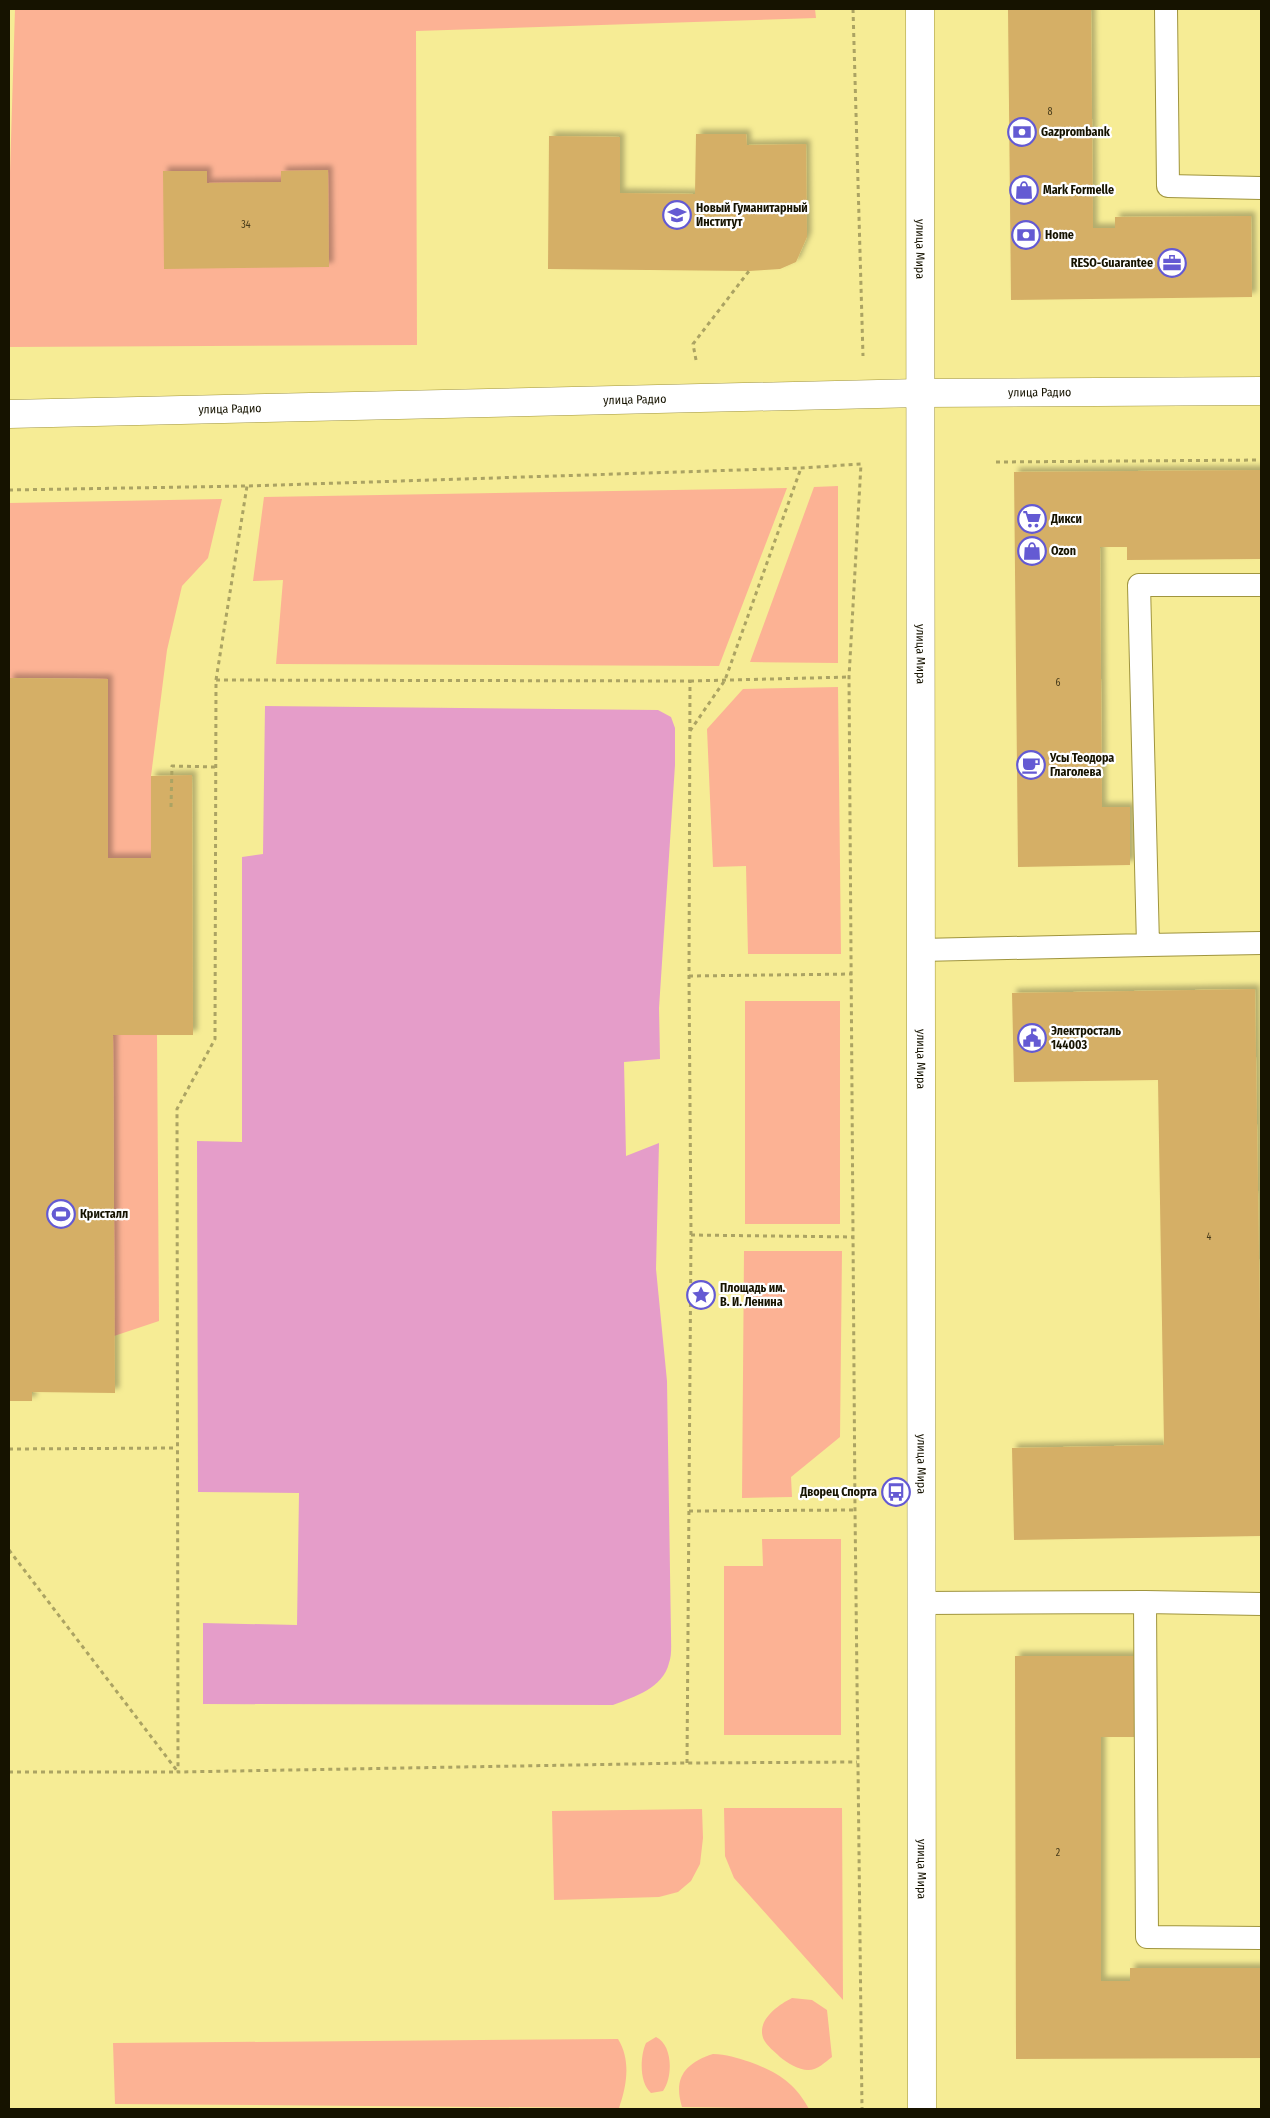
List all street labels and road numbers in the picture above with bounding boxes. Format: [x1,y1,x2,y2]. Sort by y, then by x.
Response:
street label: улица Мира [913,219,927,279]
street label: улица Радио [1008,385,1071,399]
street label: улица Радио [603,392,667,407]
street label: улица Радио [198,401,262,417]
street label: улица Мира [914,624,928,684]
street label: улица Мира [914,1029,928,1089]
street label: улица Мира [914,1434,928,1494]
street label: улица Мира [915,1839,929,1899]

